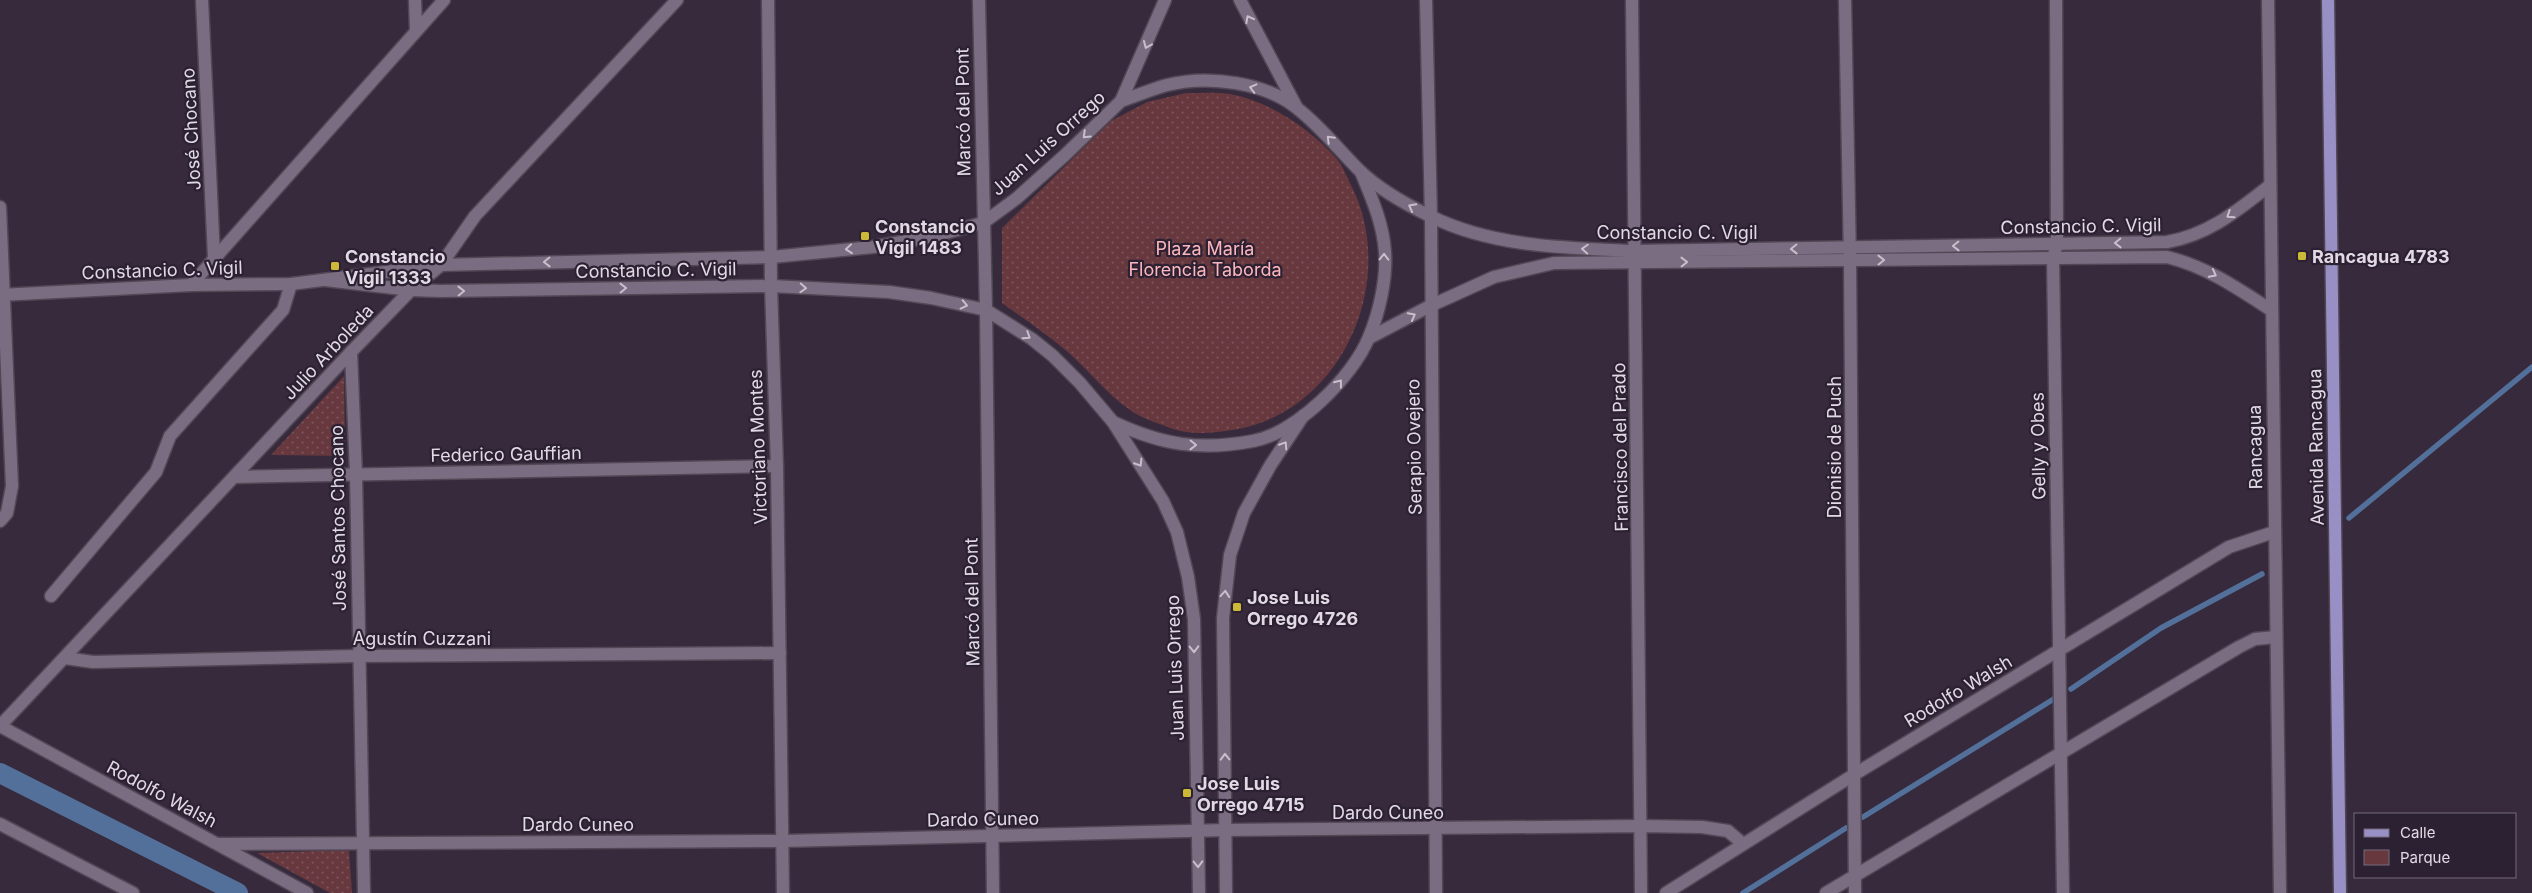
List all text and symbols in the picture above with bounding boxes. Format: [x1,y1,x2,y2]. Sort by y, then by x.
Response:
one-way arrow [1245,15,1255,24]
one-way arrow [1142,40,1153,49]
street label: Marcó del Pont [951,47,975,176]
street label: José Chocano [177,67,205,191]
one-way arrow [1249,83,1257,94]
street label: Juan Luis Orrego [987,86,1109,200]
one-way arrow [1083,129,1092,138]
one-way arrow [1327,136,1336,145]
one-way arrow [1408,203,1417,213]
one-way arrow [2227,209,2236,219]
street label: Constancio C. Vigil [2000,214,2162,238]
place label: Constancio Vigil 1483 [875,216,976,258]
street label: Constancio C. Vigil [1596,222,1758,243]
marker: Constancio Vigil 1483 [859,230,871,242]
park label: Plaza María Florencia Taborda [1128,238,1282,280]
one-way arrow [2114,238,2122,248]
one-way arrow [1952,241,1960,251]
one-way arrow [845,243,853,254]
one-way arrow [1581,244,1589,254]
one-way arrow [1789,244,1797,254]
place label: Constancio Vigil 1333 [345,246,446,288]
place label: Rancagua 4783 [2312,246,2450,267]
marker: Rancagua 4783 [2296,250,2308,262]
one-way arrow [1379,252,1390,260]
one-way arrow [1878,255,1886,265]
street label: Constancio C. Vigil [81,257,243,283]
one-way arrow [543,257,551,268]
one-way arrow [1680,257,1688,267]
street label: Constancio C. Vigil [575,258,737,282]
marker: Constancio Vigil 1333 [329,260,341,272]
one-way arrow [2208,267,2217,277]
one-way arrow [799,282,807,293]
one-way arrow [620,283,627,293]
one-way arrow [458,286,465,296]
one-way arrow [960,299,969,310]
street label: Julio Arboleda [278,300,378,404]
one-way arrow [1407,312,1416,322]
one-way arrow [1021,330,1031,339]
street label: Francisco del Prado [1608,362,1632,532]
street label: Avenida Rancagua [2304,368,2328,526]
street label: Victoriano Montes [745,369,771,525]
street label: Dionisio de Puch [1824,376,1845,518]
street label: Serapio Ovejero [1402,379,1426,515]
one-way arrow [1333,380,1341,389]
street label: Gelly y Obes [2027,392,2049,500]
street label: Rancagua [2244,405,2266,489]
street label: José Santos Chocano [326,425,350,611]
one-way arrow [1190,440,1197,450]
one-way arrow [1278,441,1287,451]
street label: Federico Gauffian [430,442,582,466]
one-way arrow [1133,458,1143,467]
street label: Marcó del Pont [960,537,984,666]
place label: Jose Luis Orrego 4726 [1247,587,1358,629]
one-way arrow [1219,590,1230,598]
street label: Juan Luis Orrego [1162,595,1188,741]
marker: Jose Luis Orrego 4726 [1231,601,1243,613]
street label: Agustín Cuzzani [353,628,491,649]
one-way arrow [1189,646,1199,654]
street label: Rodolfo Walsh [1900,651,2016,731]
one-way arrow [1220,753,1230,760]
street label: Rodolfo Walsh [103,756,221,832]
place label: Jose Luis Orrego 4715 [1197,773,1305,815]
marker: Jose Luis Orrego 4715 [1181,787,1193,799]
street label: Dardo Cuneo [1332,802,1444,823]
street label: Dardo Cuneo [927,808,1039,830]
legend [2354,813,2517,878]
street label: Dardo Cuneo [522,814,634,835]
text: Calle [2400,823,2435,842]
text: Parque [2400,848,2450,867]
one-way arrow [1193,860,1204,868]

